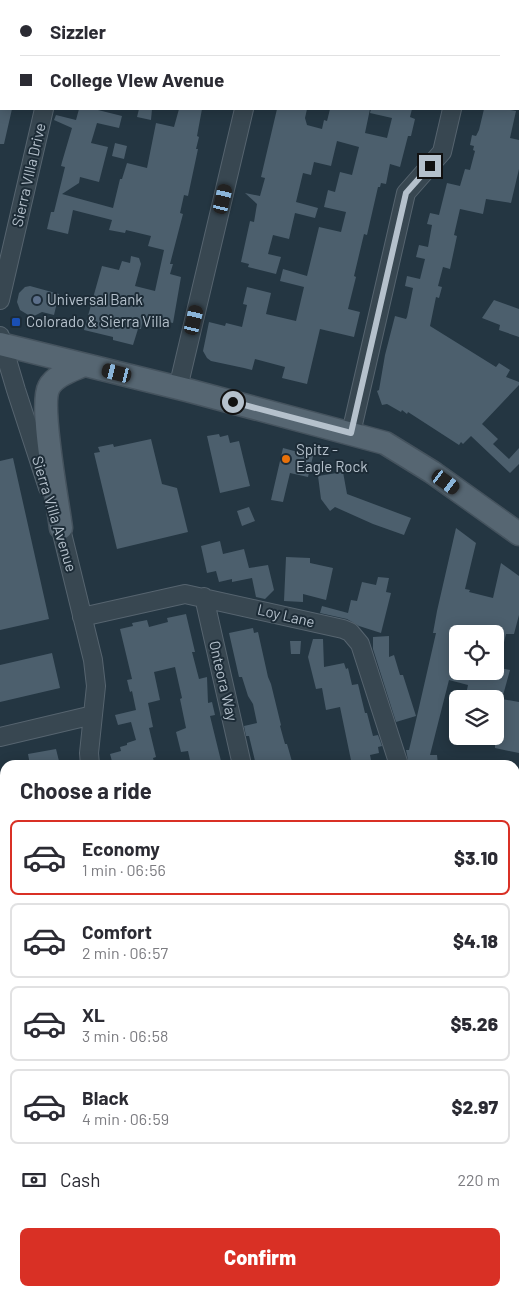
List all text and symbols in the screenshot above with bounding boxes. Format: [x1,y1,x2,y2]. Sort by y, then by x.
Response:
text: Sizzler [50,20,106,43]
text: College VIew Avenue [50,68,224,91]
street label: Sierra VIlla Drive [7,121,49,228]
route end [419,155,441,177]
car [212,183,233,215]
place label: Universal Bank [47,290,143,308]
marker: Universal Bank [31,294,43,306]
car [183,304,204,336]
place label: Colorado & Sierra Villa [26,312,170,330]
marker: Colorado & Sierra Villa [10,316,22,328]
car [100,362,133,384]
route start [222,391,244,413]
place label: Spitz - Eagle Rock [296,440,368,475]
marker: Spitz - Eagle Rock [280,453,292,465]
street label: Sierra Villa Avenue [29,454,81,574]
car [429,467,462,497]
street label: Loy Lane [256,600,317,630]
map controls [449,625,504,745]
button: locate [449,625,504,680]
street label: Onteora Way [206,639,242,723]
button: layers [449,690,504,745]
text: Choose a ride [20,777,152,803]
icon: car [22,835,67,880]
text: Economy [82,837,160,860]
text: $3.10 [454,846,498,869]
text: 1 min · 06:56 [82,860,166,879]
icon: car [22,918,67,963]
text: Comfort [82,920,152,943]
text: $4.18 [453,929,498,952]
text: 2 min · 06:57 [82,943,168,962]
icon: car [22,1001,67,1046]
text: XL [82,1003,105,1026]
text: $5.26 [450,1012,498,1035]
text: 3 min · 06:58 [82,1026,168,1045]
icon: car [22,1084,67,1129]
text: Black [82,1086,129,1109]
text: $2.97 [451,1095,498,1118]
text: 4 min · 06:59 [82,1109,169,1128]
icon: cash [20,1166,48,1194]
text: Cash [60,1168,101,1191]
text: 220 m [457,1170,500,1189]
button: Confirm [20,1228,500,1286]

